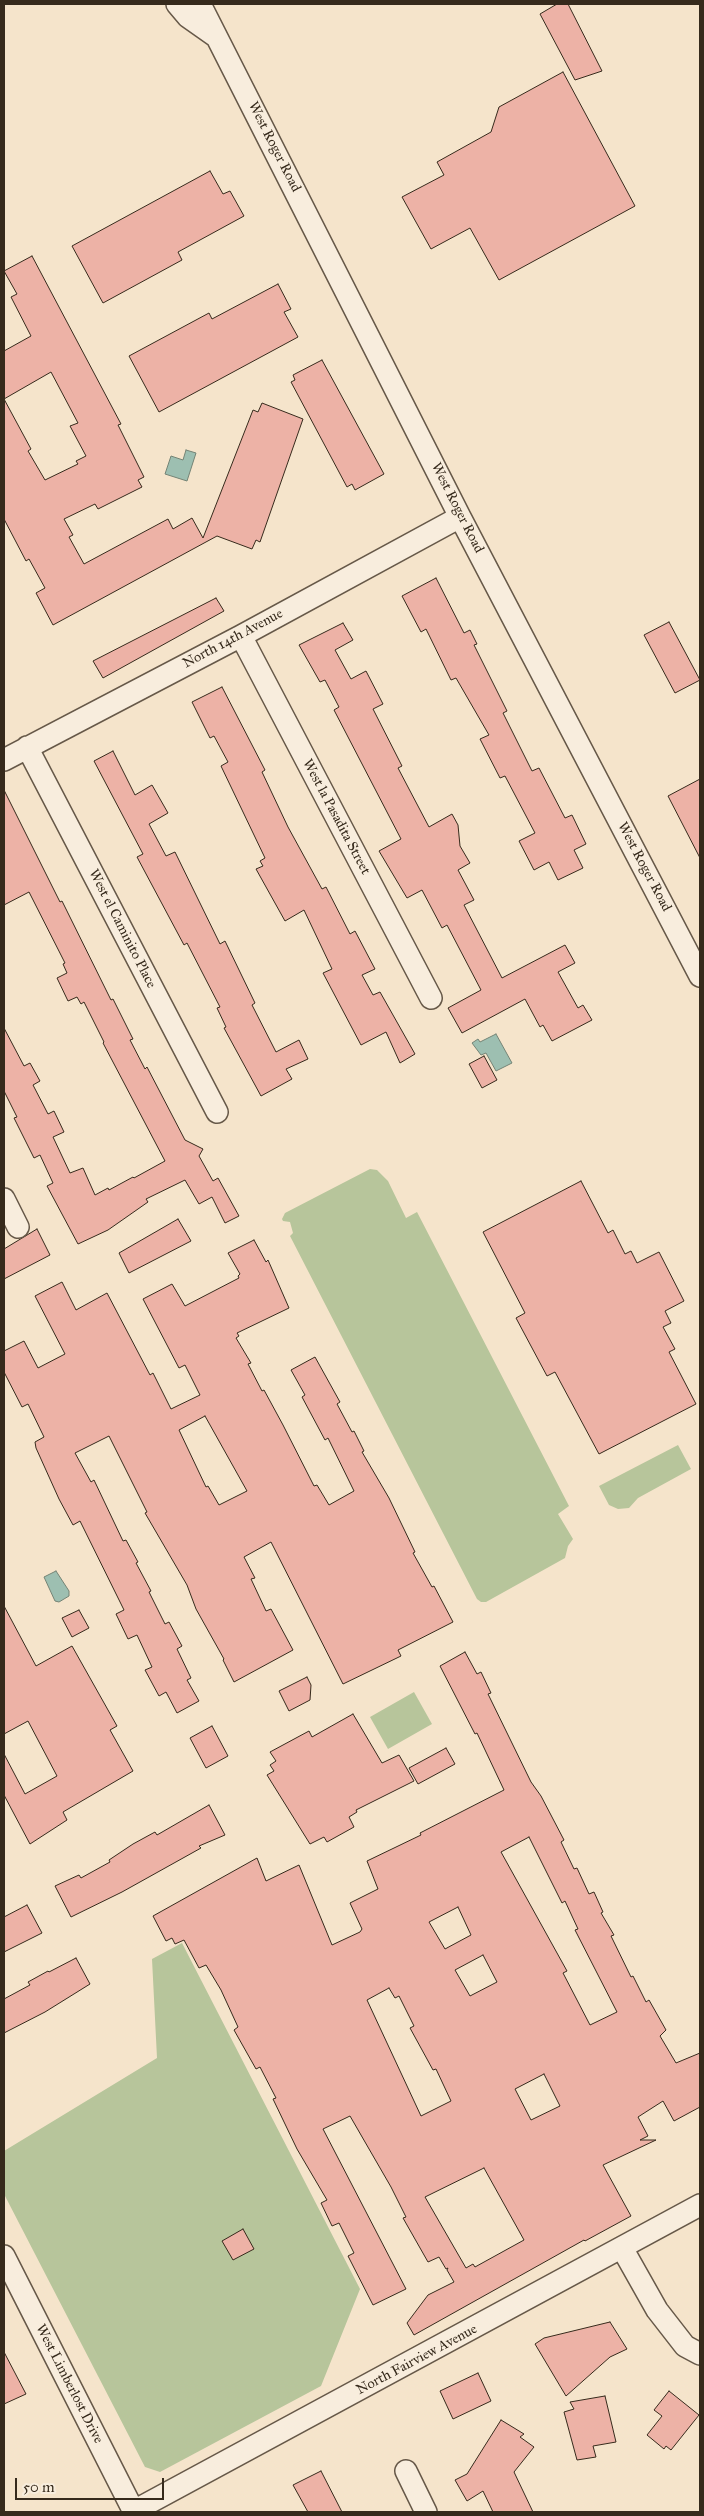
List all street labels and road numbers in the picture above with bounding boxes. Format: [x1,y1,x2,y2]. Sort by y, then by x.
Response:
street label: West Roger Road [244,99,304,195]
street label: West Roger Road [427,460,487,556]
street label: North 14th Avenue [180,606,286,672]
street label: West la Pasadita Street [298,756,374,878]
street label: West Roger Road [613,819,675,915]
street label: West el Caminito Place [85,867,159,991]
street label: North Fairview Avenue [354,2321,480,2399]
street label: West Limberlost Drive [32,2322,106,2446]

